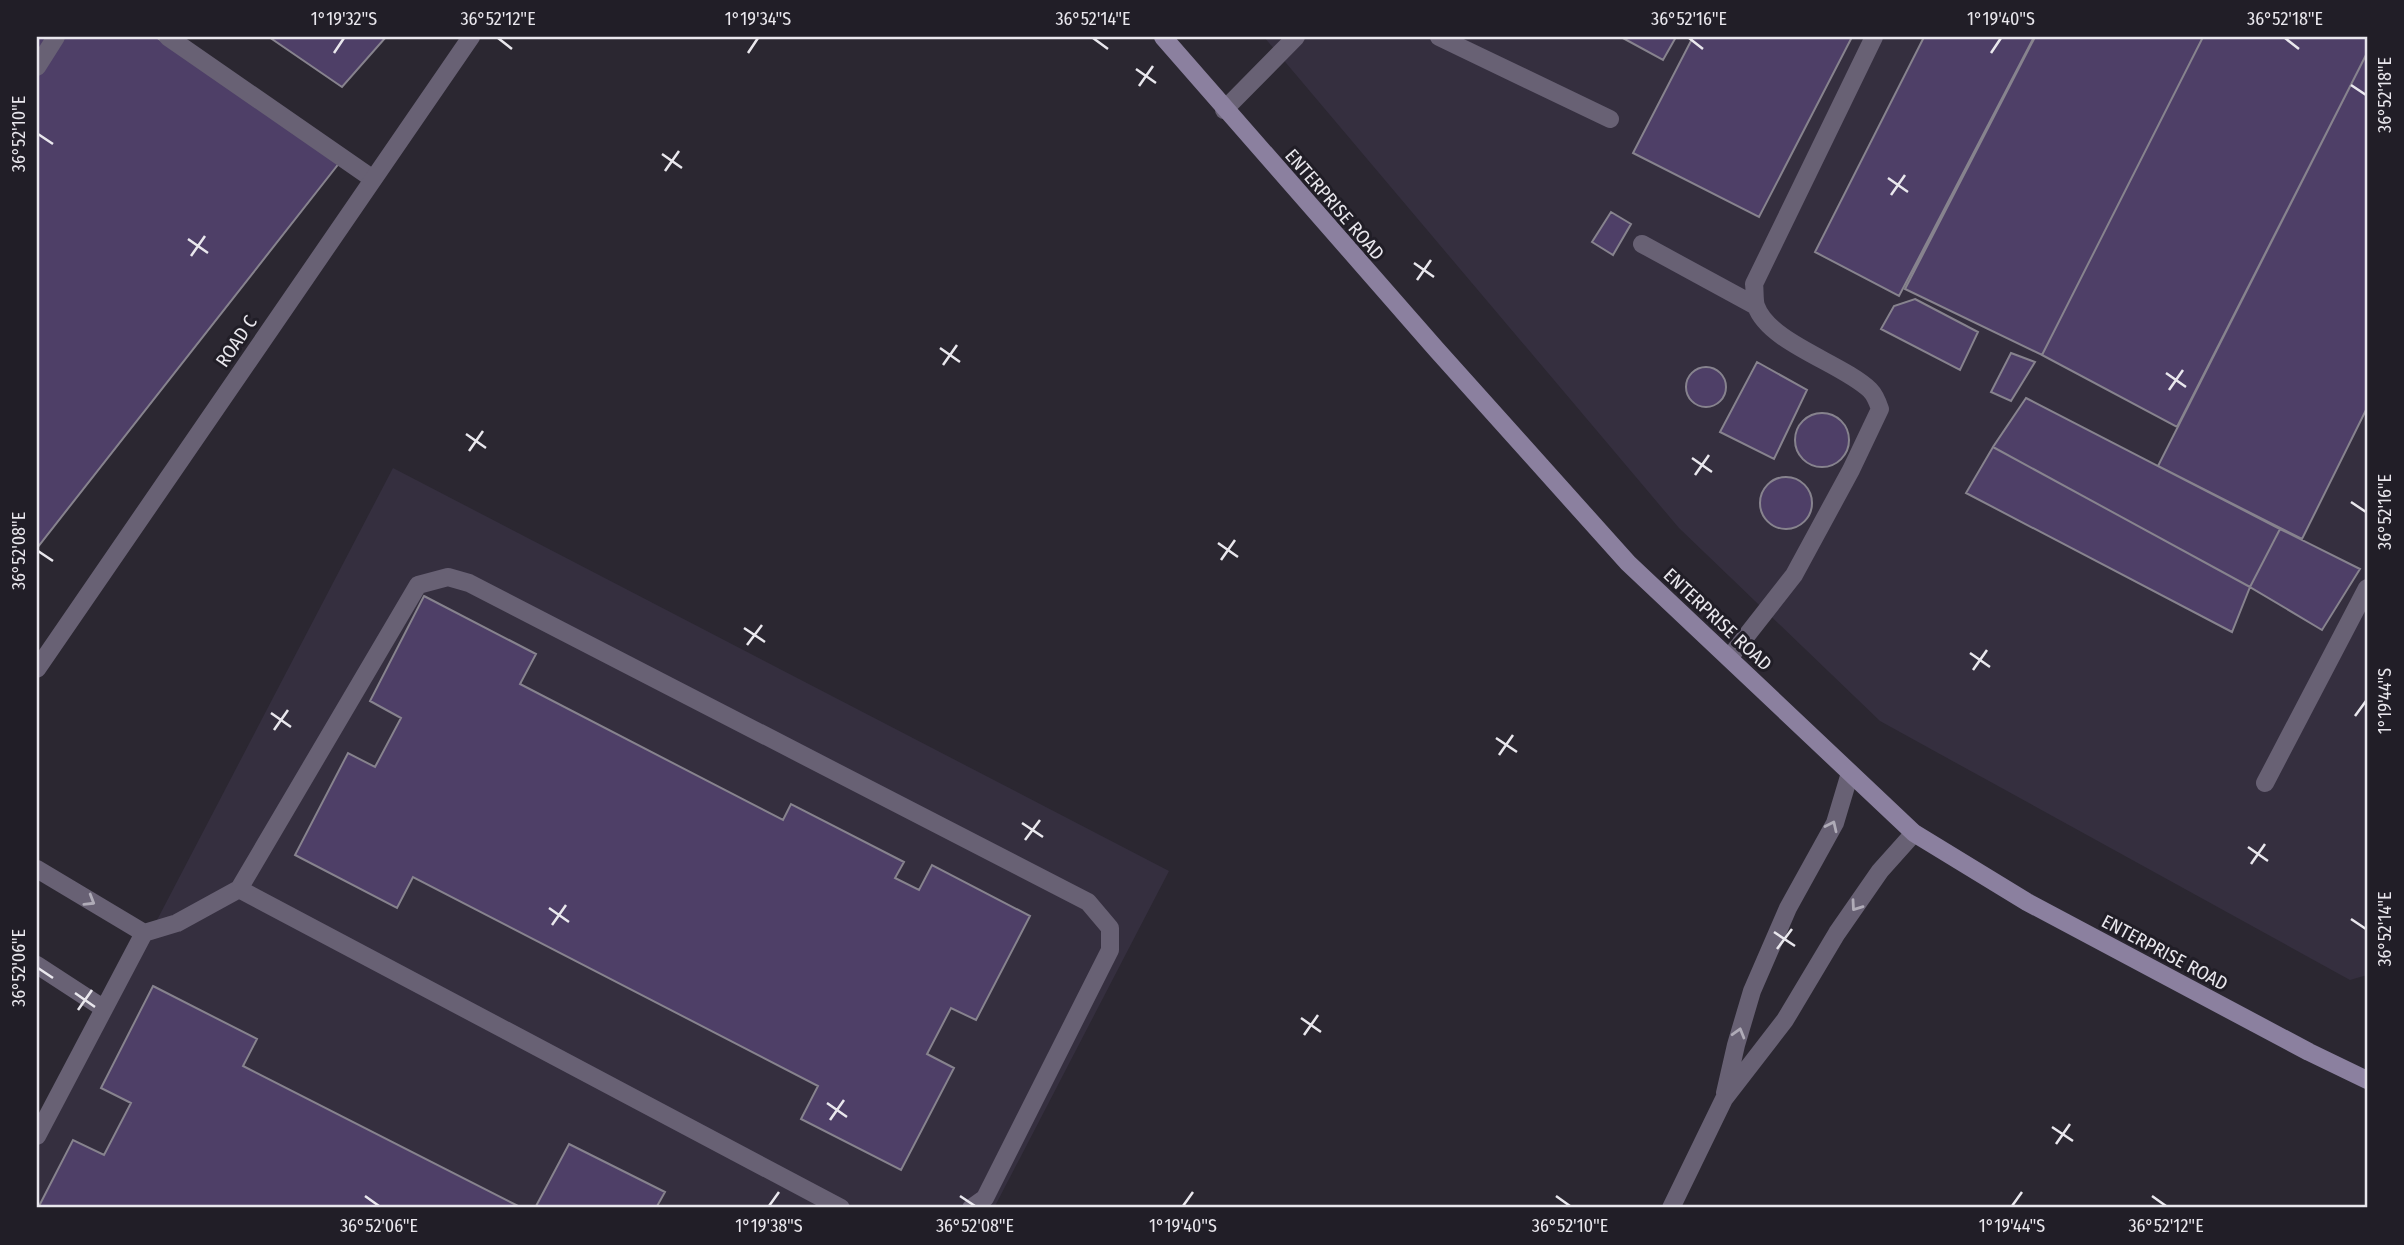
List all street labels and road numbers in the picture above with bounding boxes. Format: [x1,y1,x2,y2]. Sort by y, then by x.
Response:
street label: ENTERPRISE ROAD [1280,144,1389,265]
street label: ROAD C [211,311,262,371]
street label: ENTERPRISE ROAD [1659,563,1777,675]
street label: ENTERPRISE ROAD [2098,910,2232,995]

